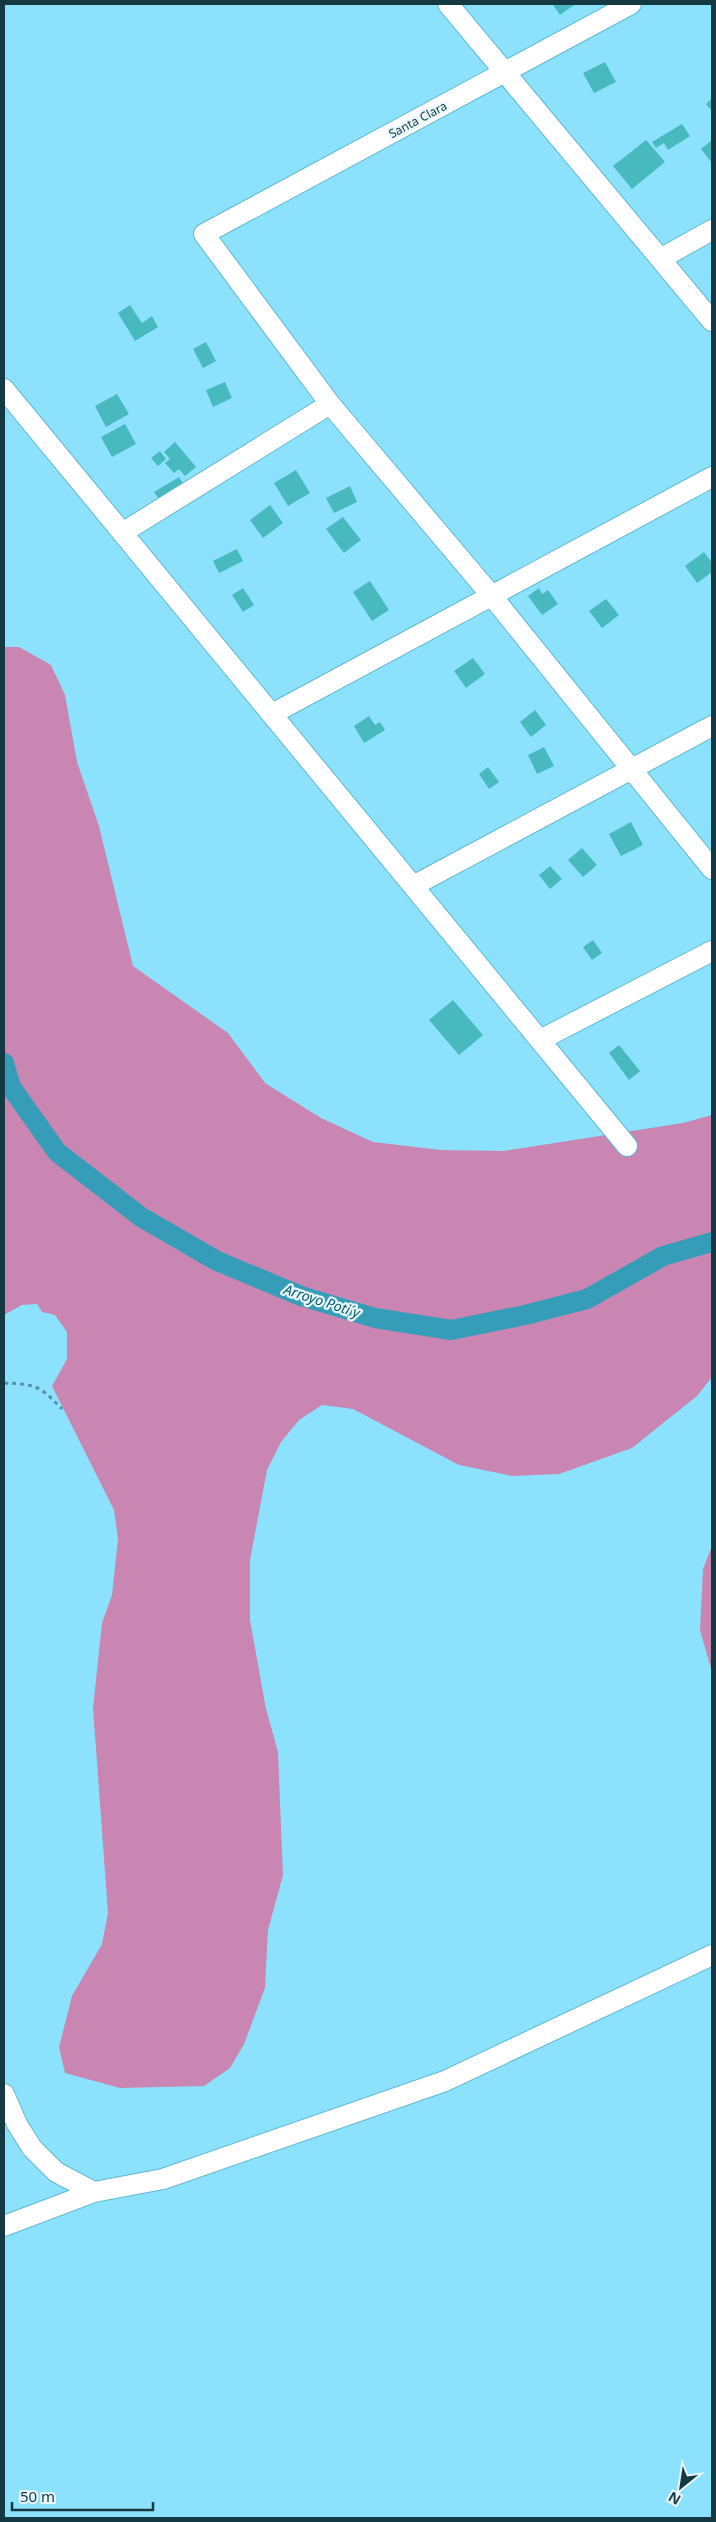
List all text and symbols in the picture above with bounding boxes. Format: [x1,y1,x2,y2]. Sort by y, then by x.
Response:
street label: Santa Clara [386,97,450,142]
water label: Arroyo Poti´y [281,1279,364,1322]
north arrow [656,2462,706,2512]
scale bar [12,2480,154,2512]
text: 50 m [20,2486,55,2506]
text: N [665,2488,684,2510]

